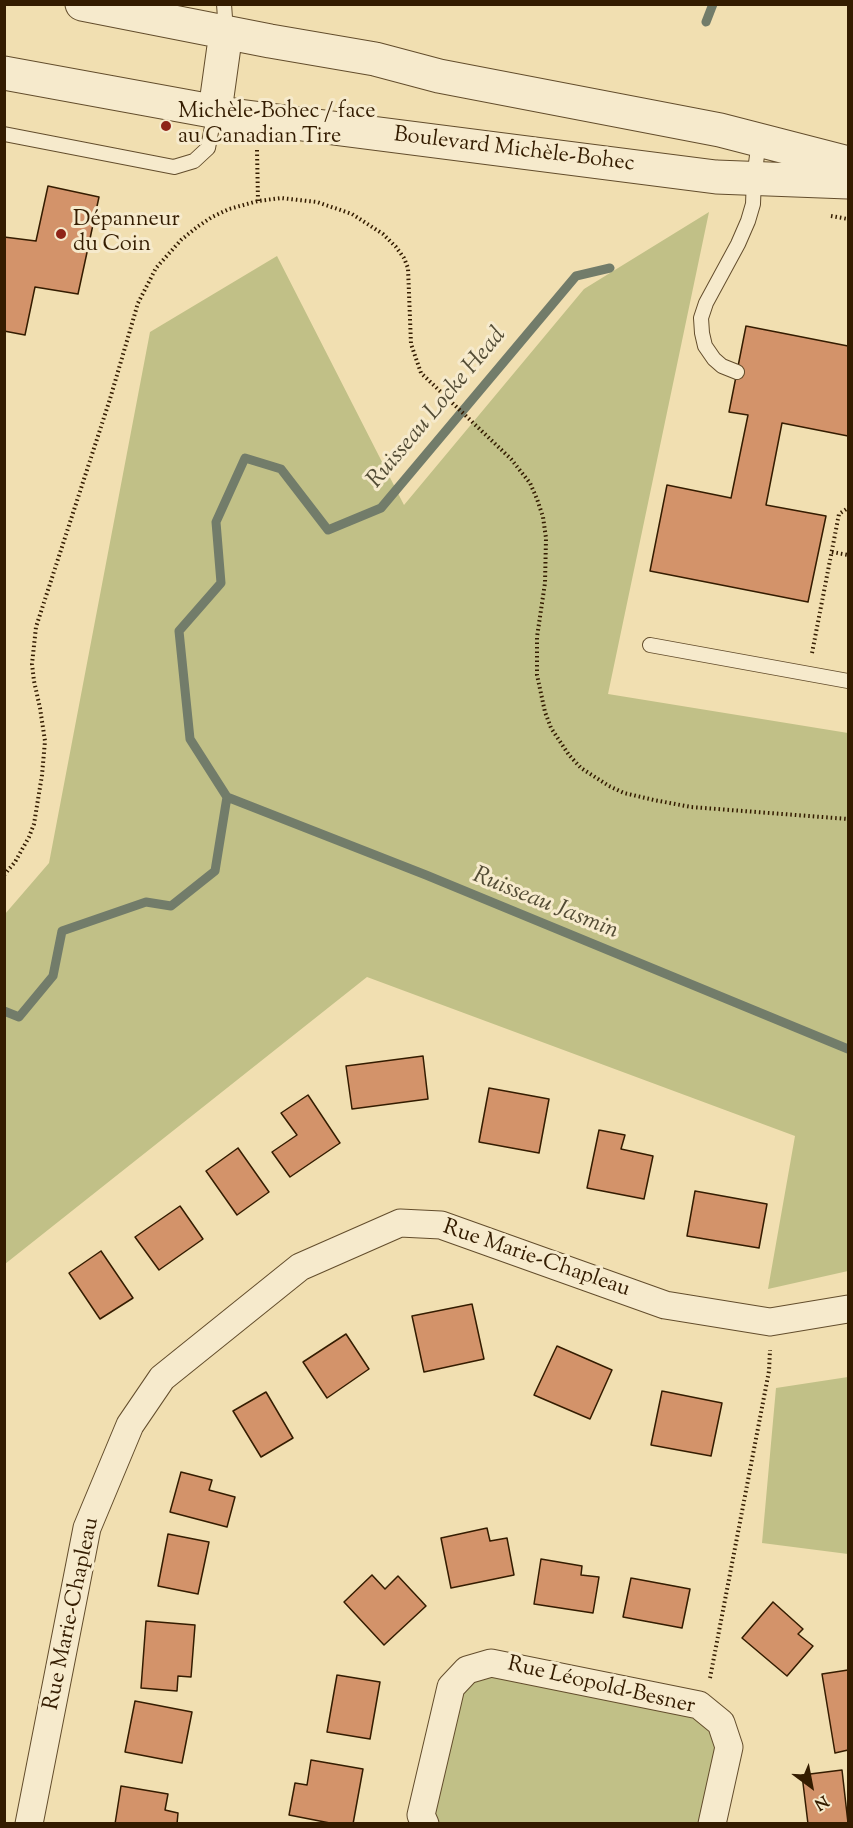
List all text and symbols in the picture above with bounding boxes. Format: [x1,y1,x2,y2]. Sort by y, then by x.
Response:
place label: Michèle-Bohec / face au Canadian Tire [178,100,375,152]
marker: Michèle-Bohec / face au Canadian Tire [159,119,173,133]
street label: Boulevard Michèle-Bohec [392,123,636,179]
place label: Dépanneur du Coin [73,208,180,260]
marker: Dépanneur du Coin [54,227,68,241]
water label: Ruisseau Locke Head [363,323,513,495]
water label: Ruisseau Jasmin [468,863,622,947]
street label: Rue Marie-Chapleau [439,1216,633,1304]
street label: Rue Marie-Chapleau [40,1515,106,1713]
street label: Rue Léopold-Besner [505,1653,697,1721]
north arrow [781,1756,841,1816]
text: N [809,1789,832,1815]

